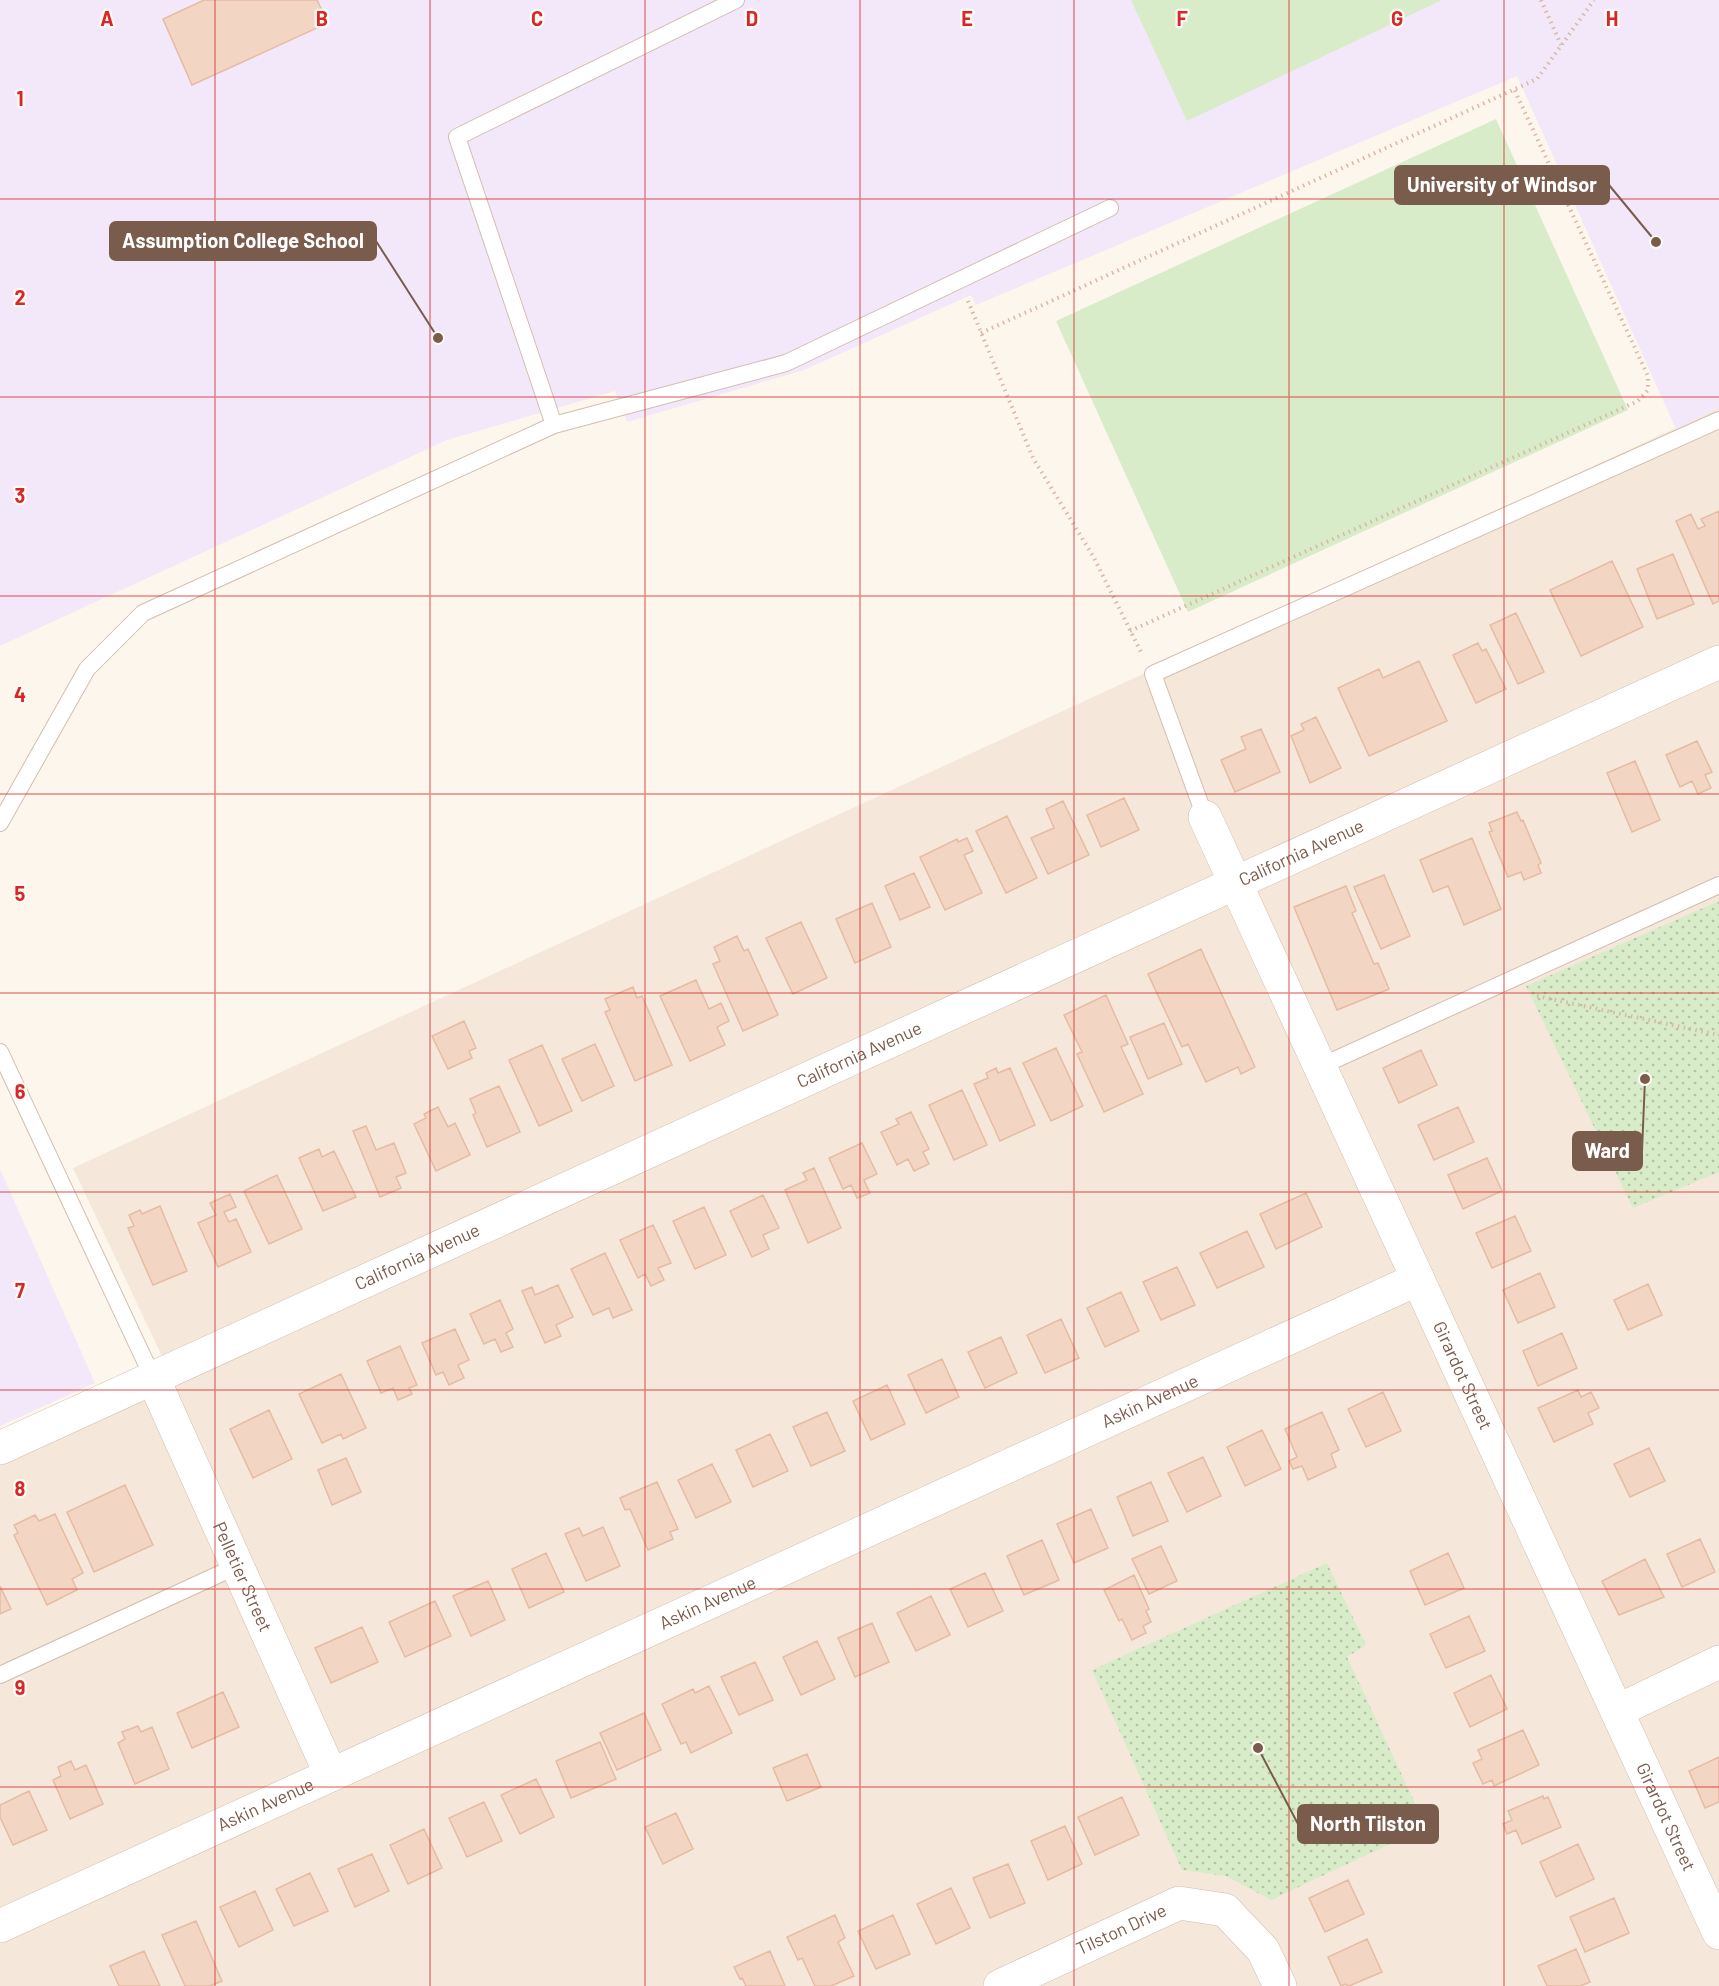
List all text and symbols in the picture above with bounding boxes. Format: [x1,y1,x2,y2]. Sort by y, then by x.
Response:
text: A [100,6,114,30]
text: B [316,6,328,30]
text: C [531,6,543,30]
text: D [746,6,758,30]
text: E [961,6,973,30]
text: F [1176,6,1188,30]
text: G [1391,6,1403,30]
text: H [1606,6,1618,30]
text: 1 [16,86,24,110]
callout: University of Windsor [1395,166,1609,204]
text: University of Windsor [1407,172,1597,196]
callout: Assumption College School [110,222,376,260]
text: Assumption College School [122,228,364,252]
text: 2 [14,285,26,309]
text: 3 [15,483,25,507]
text: 4 [14,682,26,706]
street label: California Avenue [1235,814,1367,890]
text: 5 [15,881,26,905]
street label: California Avenue [793,1016,925,1092]
text: 6 [15,1079,26,1103]
callout: Ward [1573,1132,1642,1170]
text: Ward [1584,1138,1630,1162]
street label: California Avenue [351,1218,483,1294]
text: 7 [15,1278,25,1302]
street label: Girardot Street [1429,1318,1498,1433]
street label: Askin Avenue [1098,1369,1201,1432]
text: 8 [15,1476,26,1500]
street label: Pelletier Street [209,1518,277,1635]
street label: Askin Avenue [656,1571,759,1634]
text: 9 [15,1675,25,1699]
street label: Girardot Street [1632,1759,1701,1874]
street label: Askin Avenue [213,1772,317,1835]
callout: North Tilston [1298,1805,1438,1843]
text: North Tilston [1310,1811,1426,1835]
street label: Tilston Drive [1073,1898,1170,1959]

